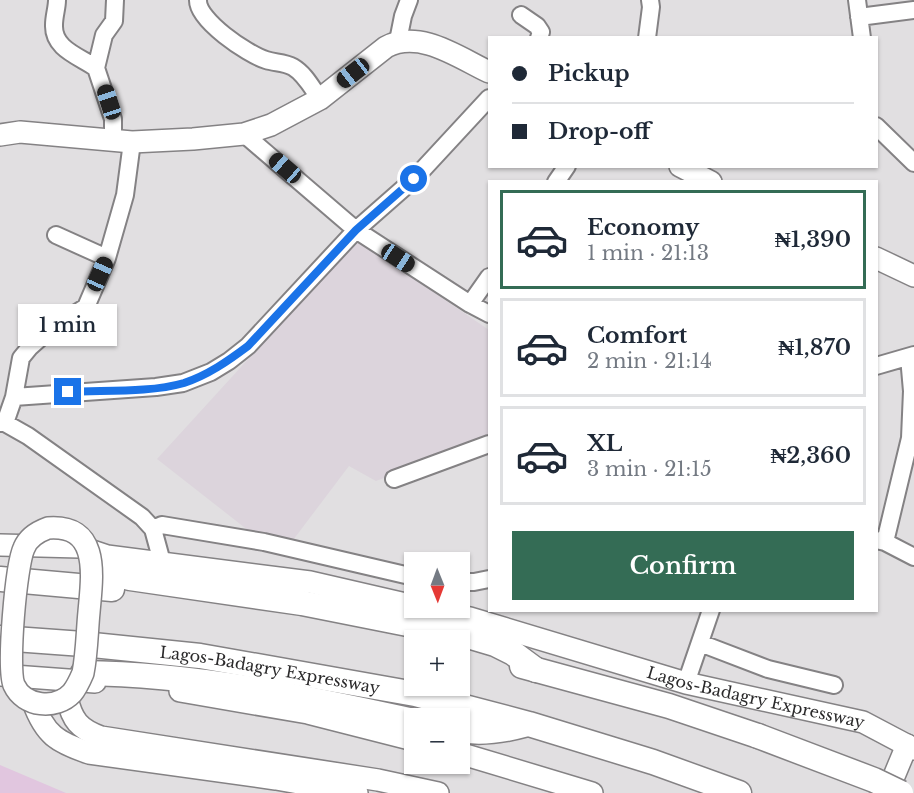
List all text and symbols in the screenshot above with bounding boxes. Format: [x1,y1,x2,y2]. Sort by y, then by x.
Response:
car [333,55,373,91]
text: Pickup [548,60,630,87]
car [95,82,123,122]
text: Drop-off [548,118,650,145]
car [266,149,304,187]
route start [400,165,427,192]
icon: car [515,213,569,267]
text: Economy [587,214,699,241]
text: ₦1,390 [775,226,851,253]
car [378,241,418,275]
text: 1 min · 21:13 [587,241,709,265]
car [84,254,116,294]
callout: 1 min [19,305,118,347]
text: 1 min [39,313,96,337]
icon: car [515,321,569,375]
text: Comfort [587,322,687,349]
text: ₦1,870 [778,334,851,361]
text: 2 min · 21:14 [587,349,712,373]
route end [54,378,81,405]
icon: car [515,429,569,483]
text: XL [587,430,622,457]
text: ₦2,360 [770,442,851,469]
text: 3 min · 21:15 [587,457,712,481]
button: Confirm [512,531,854,600]
north arrow [404,552,470,618]
map controls [404,552,470,774]
button: + [404,630,470,696]
street label: Lagos-Badagry Expressway [159,642,382,698]
street label: Lagos-Badagry Expressway [645,662,868,732]
button: − [404,708,470,774]

